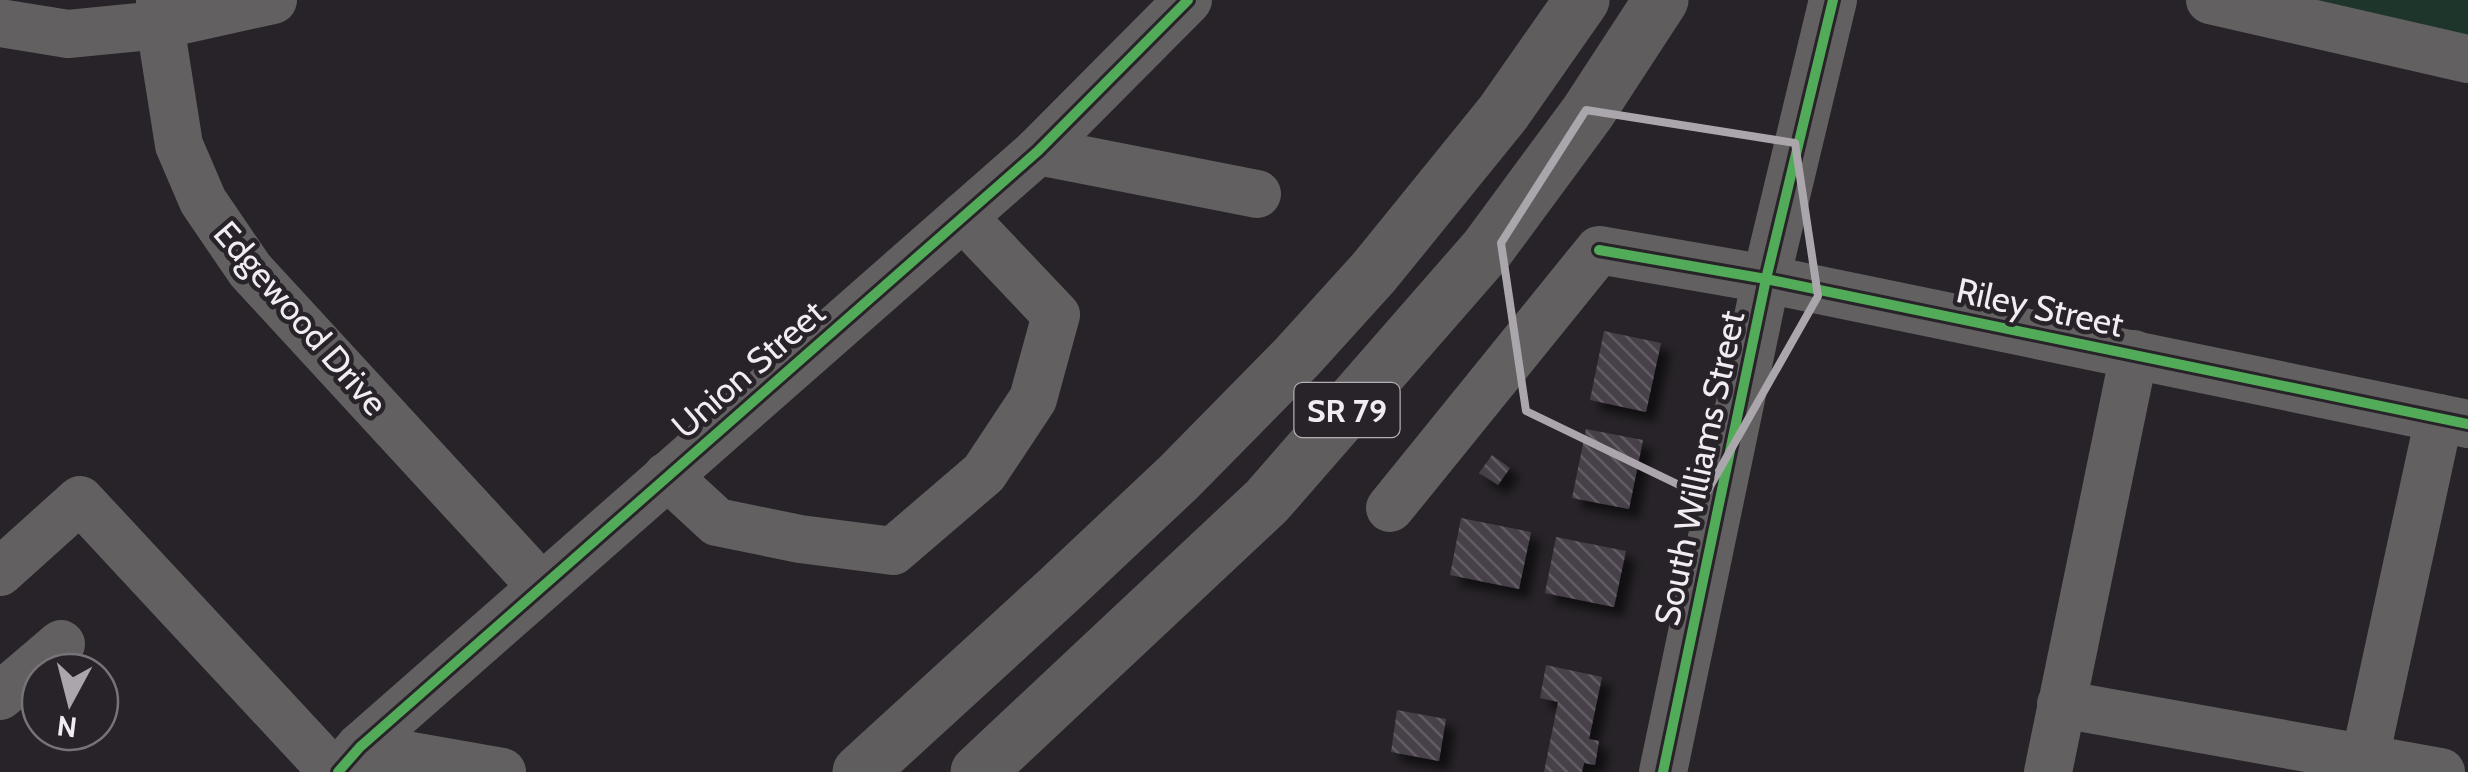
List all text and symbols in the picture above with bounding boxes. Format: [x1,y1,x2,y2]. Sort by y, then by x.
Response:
street label: Edgewood Drive [205,212,397,424]
street label: Riley Street [1953,268,2128,346]
street label: Union Street [663,291,833,447]
street label: South Williams Street [1645,306,1753,629]
road number: SR 79 [1294,383,1400,437]
north arrow [20,652,120,752]
text: N [55,709,79,745]

